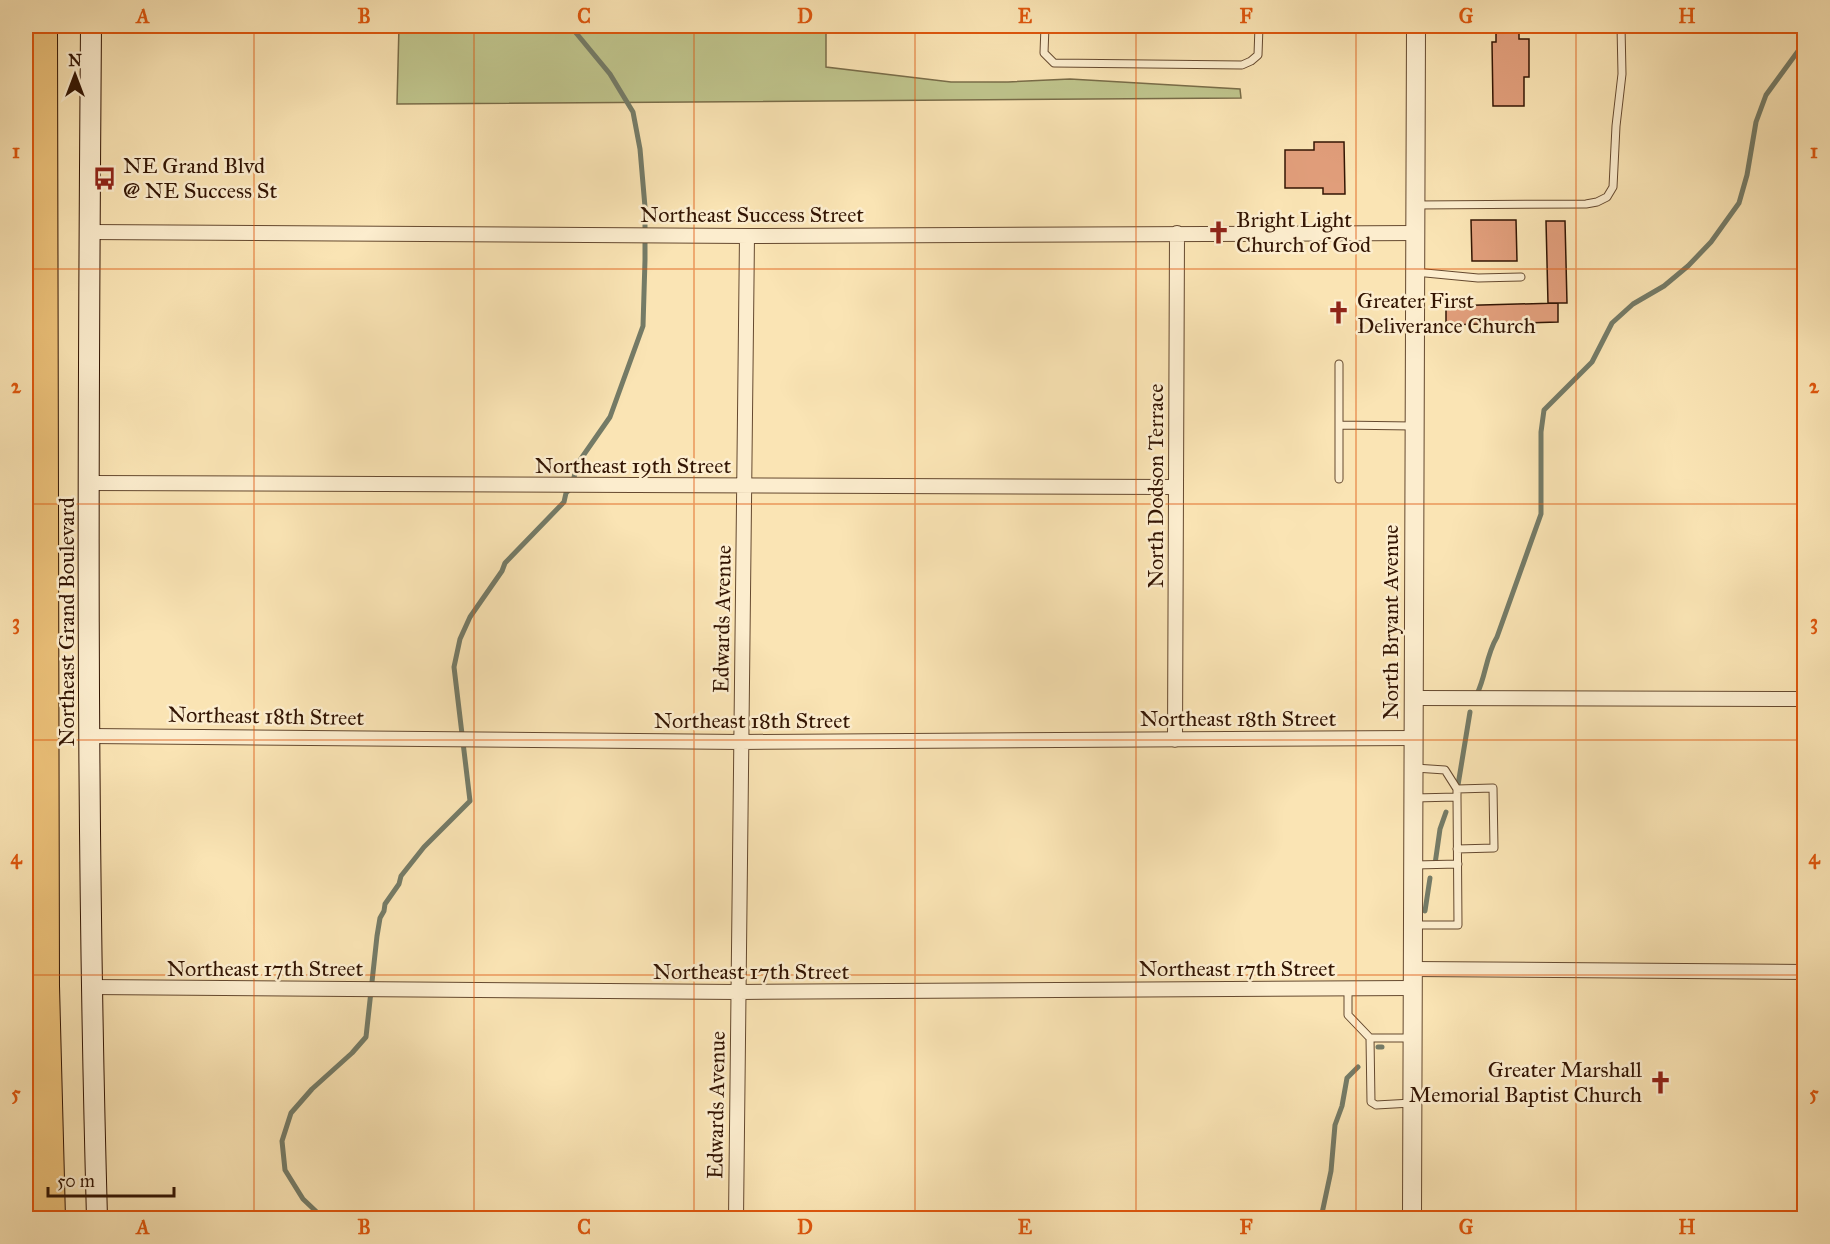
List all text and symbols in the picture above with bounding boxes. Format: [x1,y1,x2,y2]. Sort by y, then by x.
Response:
text: A [134,4,150,28]
text: B [357,4,371,28]
text: C [577,4,591,28]
text: D [797,4,813,28]
text: E [1018,4,1033,28]
text: F [1239,4,1253,28]
text: G [1459,4,1474,28]
text: H [1678,4,1696,28]
north arrow [45,45,105,105]
text: N [68,51,82,70]
text: 1 [12,139,20,163]
text: 1 [1810,139,1818,163]
place label: NE Grand Blvd @ NE Success St [123,152,277,204]
bus stop icon: NE Grand Blvd @ NE Success St [92,165,118,191]
street label: Northeast Success Street [640,201,864,228]
place label: Bright Light Church of God [1236,206,1371,258]
church icon: Bright Light Church of God [1205,219,1231,245]
place label: Greater First Deliverance Church [1357,287,1536,339]
church icon: Greater First Deliverance Church [1326,300,1352,326]
text: 2 [11,374,22,398]
text: 2 [1809,374,1820,398]
street label: North Dodson Terrace [1142,384,1169,588]
street label: Northeast 19th Street [535,452,731,479]
street label: Northeast Grand Boulevard [53,497,80,747]
street label: North Bryant Avenue [1377,524,1404,720]
street label: Edwards Avenue [707,545,737,693]
text: 3 [12,610,20,635]
text: 3 [1810,610,1818,635]
street label: Northeast 18th Street [168,701,365,731]
street label: Northeast 18th Street [1140,705,1336,732]
street label: Northeast 18th Street [654,707,850,734]
text: 4 [10,845,22,870]
text: 4 [1808,845,1820,870]
street label: Northeast 17th Street [167,955,363,982]
street label: Northeast 17th Street [1139,955,1335,982]
street label: Northeast 17th Street [653,958,849,985]
street label: Edwards Avenue [701,1031,731,1179]
place label: Greater Marshall Memorial Baptist Church [1409,1056,1642,1108]
church icon: Greater Marshall Memorial Baptist Church [1647,1069,1673,1095]
text: 5 [11,1081,21,1105]
text: 5 [1809,1081,1819,1105]
scale bar [48,1160,174,1198]
text: 50 m [57,1170,95,1192]
text: A [134,1215,150,1239]
text: B [357,1215,371,1239]
text: C [577,1215,591,1239]
text: D [797,1215,813,1239]
text: E [1018,1215,1033,1239]
text: F [1239,1215,1253,1239]
text: G [1459,1215,1474,1239]
text: H [1678,1215,1696,1239]

